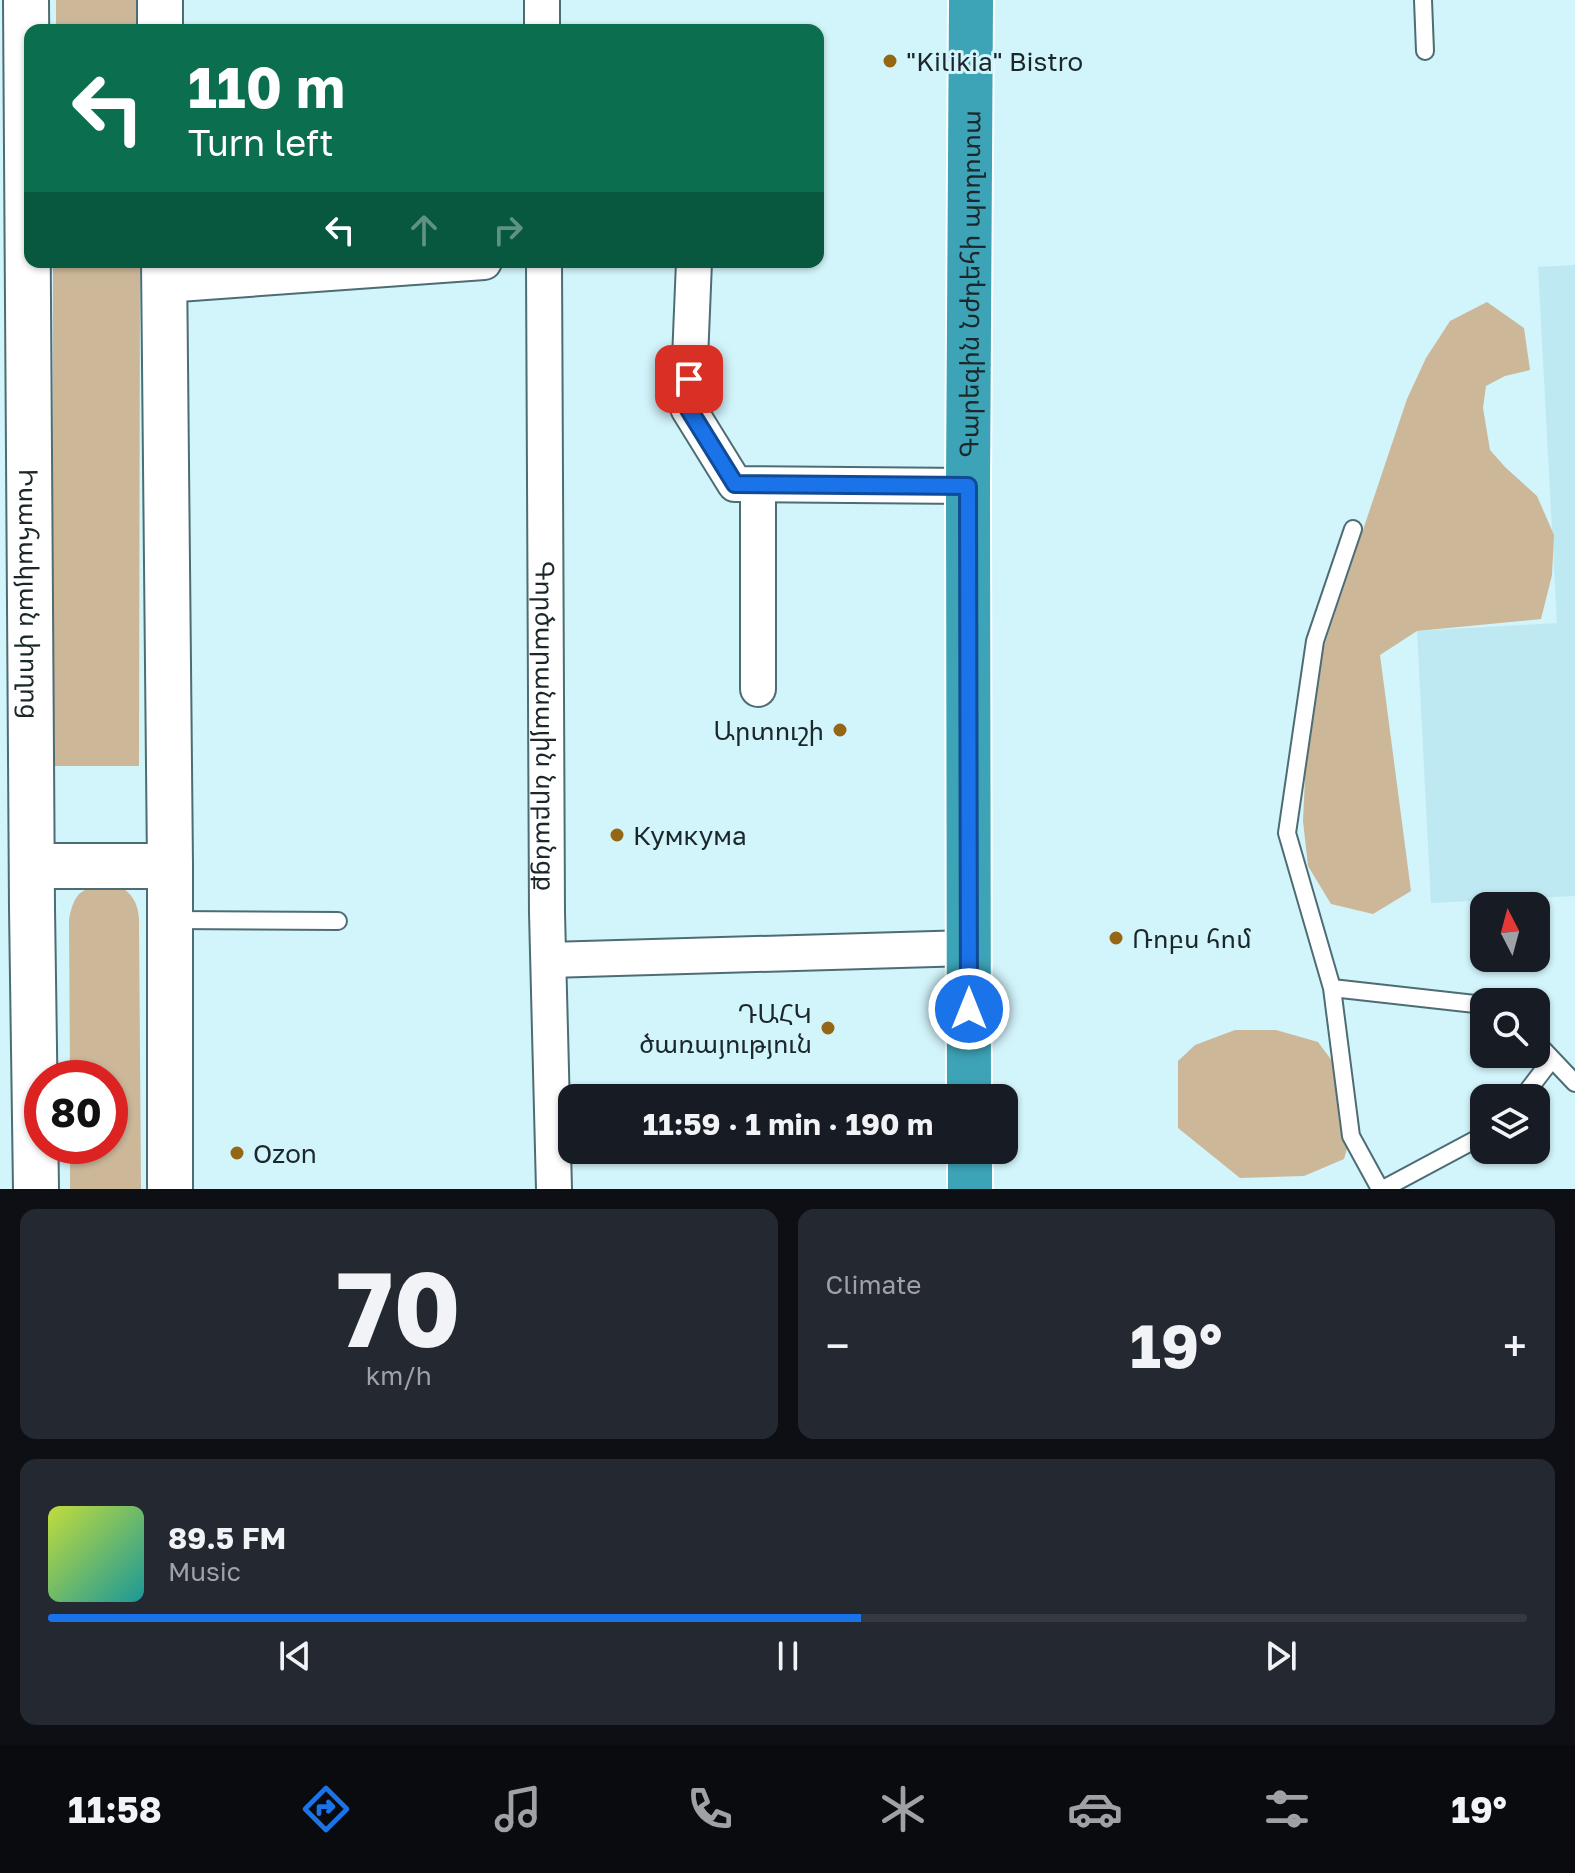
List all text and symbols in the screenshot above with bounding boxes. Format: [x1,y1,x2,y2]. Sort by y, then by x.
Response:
place label: "Kilikia" Bistro [906,46,1083,77]
marker: "Kilikia" Bistro [881,52,899,70]
text: 110 m [188,53,345,120]
icon: left [56,56,160,160]
street label: Գարեգին Նժդեհի պողոտա [953,110,986,458]
text: Turn left [188,121,334,164]
icon: left [318,208,362,252]
icon: ahead [402,208,446,252]
icon: right [486,208,530,252]
pin [655,345,723,413]
icon: arrive [667,357,711,401]
street label: Իսահակյան փողոց [14,469,46,719]
street label: Գործարանային նրբանցք [530,561,562,891]
place label: Արտուշի [713,715,824,746]
marker: Արտուշի [831,721,849,739]
place label: Кумкума [633,820,747,851]
marker: Кумкума [608,826,626,844]
north arrow [1470,892,1550,972]
map controls [1470,892,1550,1164]
place label: Ռոբս հոմ [1132,923,1252,954]
marker: Ռոբս հոմ [1107,929,1125,947]
position arrow [927,967,1011,1051]
button: search [1470,988,1550,1068]
place label: ԴԱՀԿ ծառայություն [639,998,812,1059]
marker: ԴԱՀԿ ծառայություն [819,1019,837,1037]
speed limit sign: 80 [24,1060,128,1164]
button: layers [1470,1084,1550,1164]
text: 11:59 · 1 min · 190 m [643,1106,933,1142]
place label: Ozon [253,1138,317,1169]
marker: Ozon [228,1144,246,1162]
text: 70 [337,1245,461,1370]
text: Climate [826,1269,921,1300]
text: 19° [1130,1309,1222,1381]
text: − [826,1319,850,1372]
text: + [1503,1319,1527,1372]
text: km/h [366,1360,432,1391]
text: 89.5 FM [168,1520,286,1556]
text: Music [168,1556,241,1587]
icon: previous [273,1634,317,1678]
icon: pause [766,1634,810,1678]
icon: next [1259,1634,1303,1678]
icon: directions [298,1781,354,1837]
icon: music [490,1781,546,1837]
icon: phone [682,1781,738,1837]
icon: climate [875,1781,931,1837]
icon: car [1067,1781,1123,1837]
icon: filters [1259,1781,1315,1837]
text: 11:58 [68,1788,162,1831]
text: 19° [1451,1788,1507,1831]

